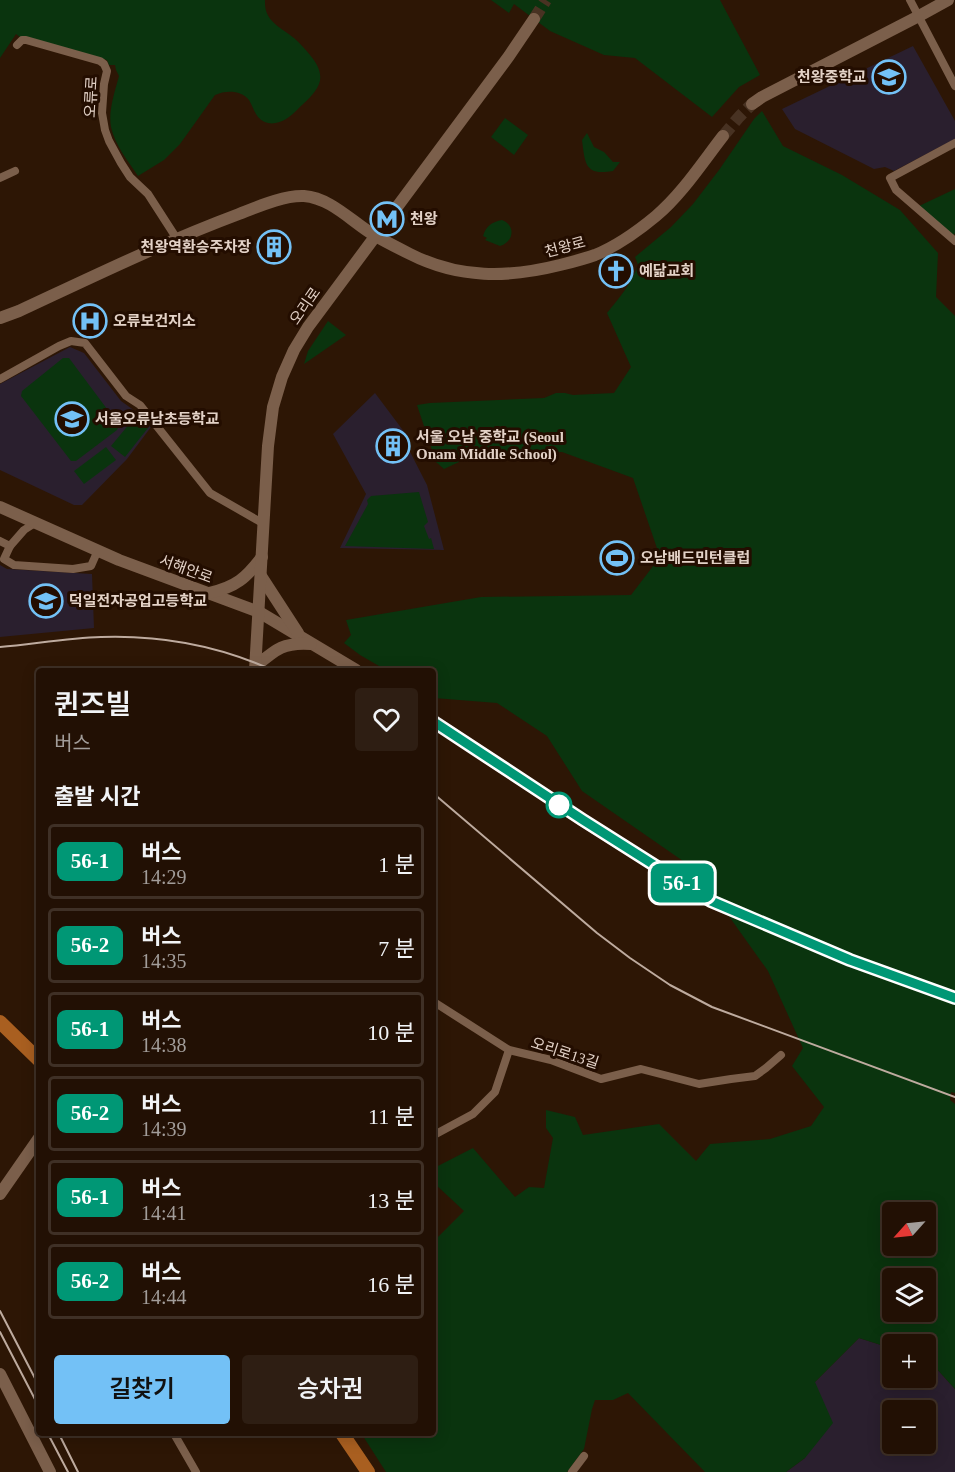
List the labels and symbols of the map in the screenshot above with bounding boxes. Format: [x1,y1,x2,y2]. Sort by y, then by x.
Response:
school or university icon: 천왕중학교 [871,59,907,95]
place label: 천왕중학교 [797,68,866,85]
street label: 오류로 [82,76,100,118]
metro station icon: 천왕 [369,201,405,237]
place label: 천왕 [410,210,438,227]
building icon: 천왕역환승주차장 [256,229,292,265]
street label: 천왕로 [543,233,587,260]
place label: 천왕역환승주차장 [141,238,251,255]
church icon: 예닮교회 [598,253,634,289]
place label: 예닮교회 [639,263,694,279]
street label: 오리로 [287,284,323,328]
hospital icon: 오류보건지소 [72,303,108,339]
place label: 오류보건지소 [113,313,196,329]
school or university icon: 서울오류남초등학교 [54,401,90,437]
place label: 서울오류남초등학교 [95,410,219,427]
building icon: 서울 오남 중학교 (Seoul Onam Middle School) [375,428,411,464]
place label: 서울 오남 중학교 (Seoul Onam Middle School) [416,428,564,463]
sports icon: 오남배드민턴클럽 [599,540,635,576]
place label: 오남배드민턴클럽 [640,550,750,566]
street label: 서해안로 [157,552,215,586]
school or university icon: 덕일전자공업고등학교 [28,583,64,619]
place label: 덕일전자공업고등학교 [69,592,207,609]
unlabelled marker [546,792,572,818]
line badge: 56-1 [640,864,724,902]
street label: 오리로13길 [529,1035,601,1071]
north arrow [882,1202,936,1256]

